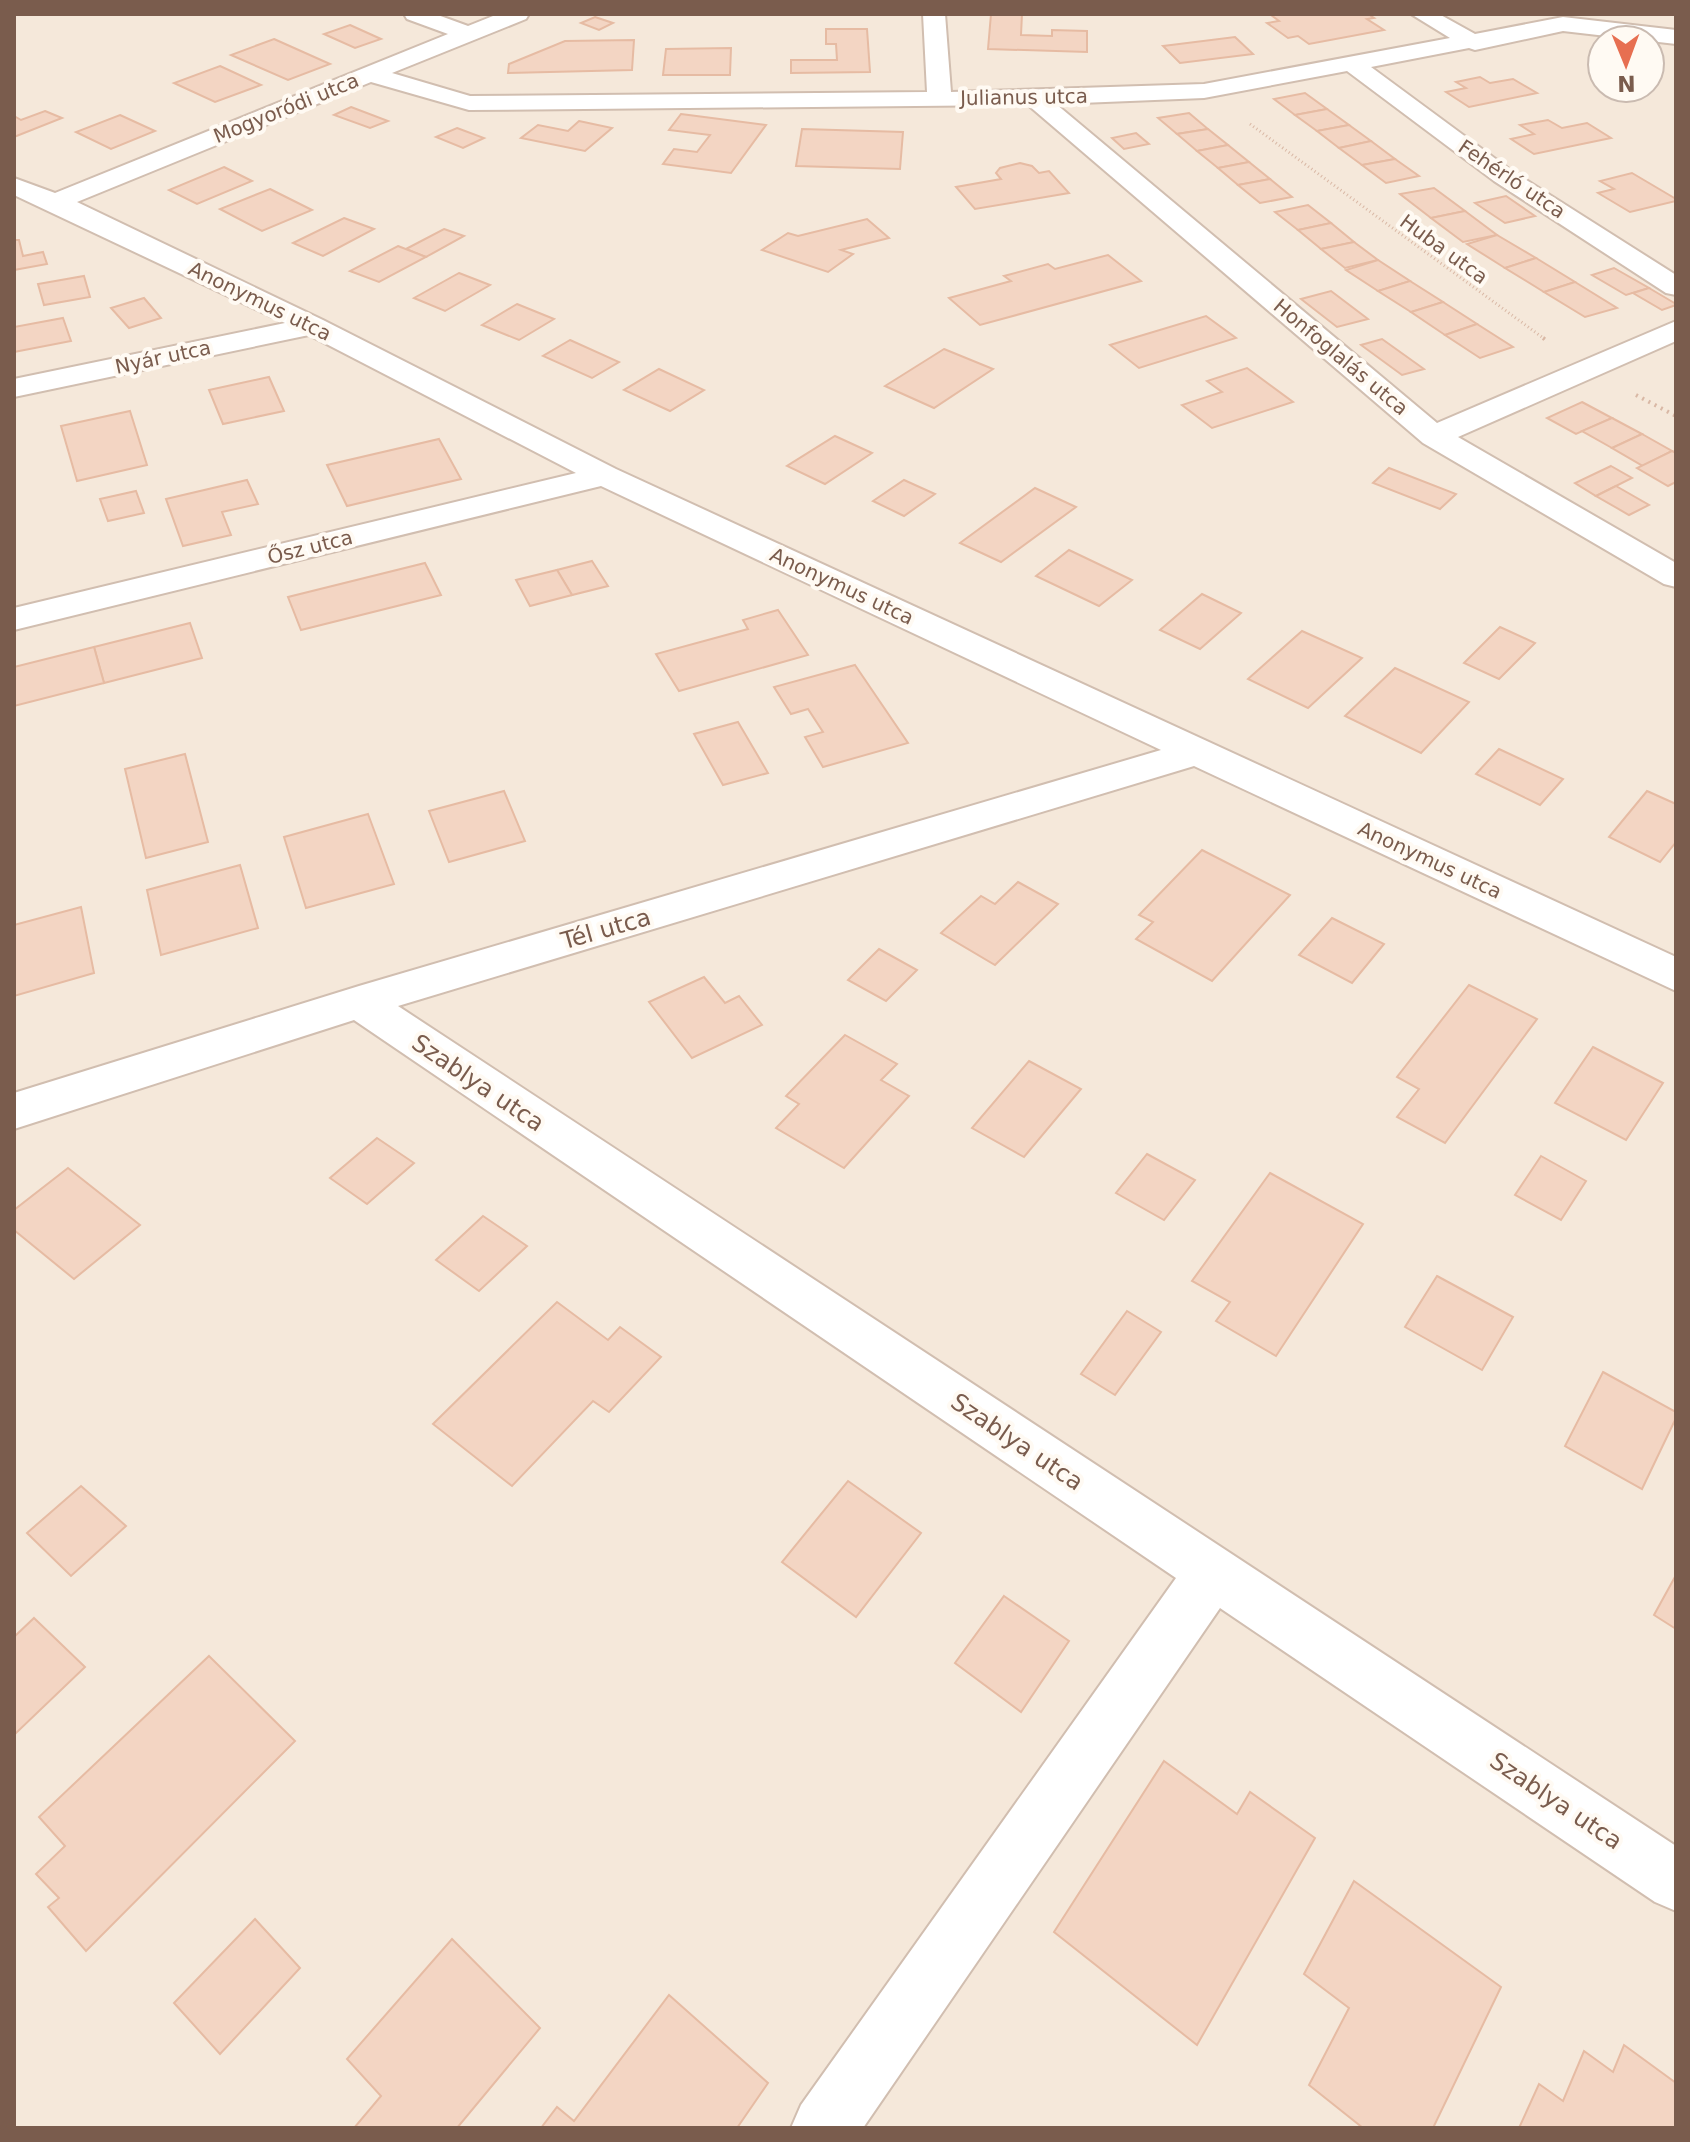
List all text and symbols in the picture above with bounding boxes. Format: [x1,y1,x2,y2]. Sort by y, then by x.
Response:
north arrow [1586,24,1666,104]
street label: Mogyoródi utca [210,68,362,148]
text: N [1617,71,1636,96]
street label: Julianus utca [958,84,1088,110]
street label: Fehérló utca [1454,134,1570,224]
street label: Huba utca [1395,209,1493,289]
street label: Anonymus utca [185,256,335,346]
street label: Honfoglalás utca [1269,294,1413,420]
street label: Nyár utca [113,335,213,379]
street label: Ősz utca [265,525,355,569]
street label: Anonymus utca [766,542,918,630]
street label: Anonymus utca [1354,816,1506,904]
street label: Tél utca [557,903,654,955]
street label: Szablya utca [407,1028,549,1138]
street label: Szablya utca [946,1387,1088,1497]
street label: Szablya utca [1485,1746,1627,1856]

